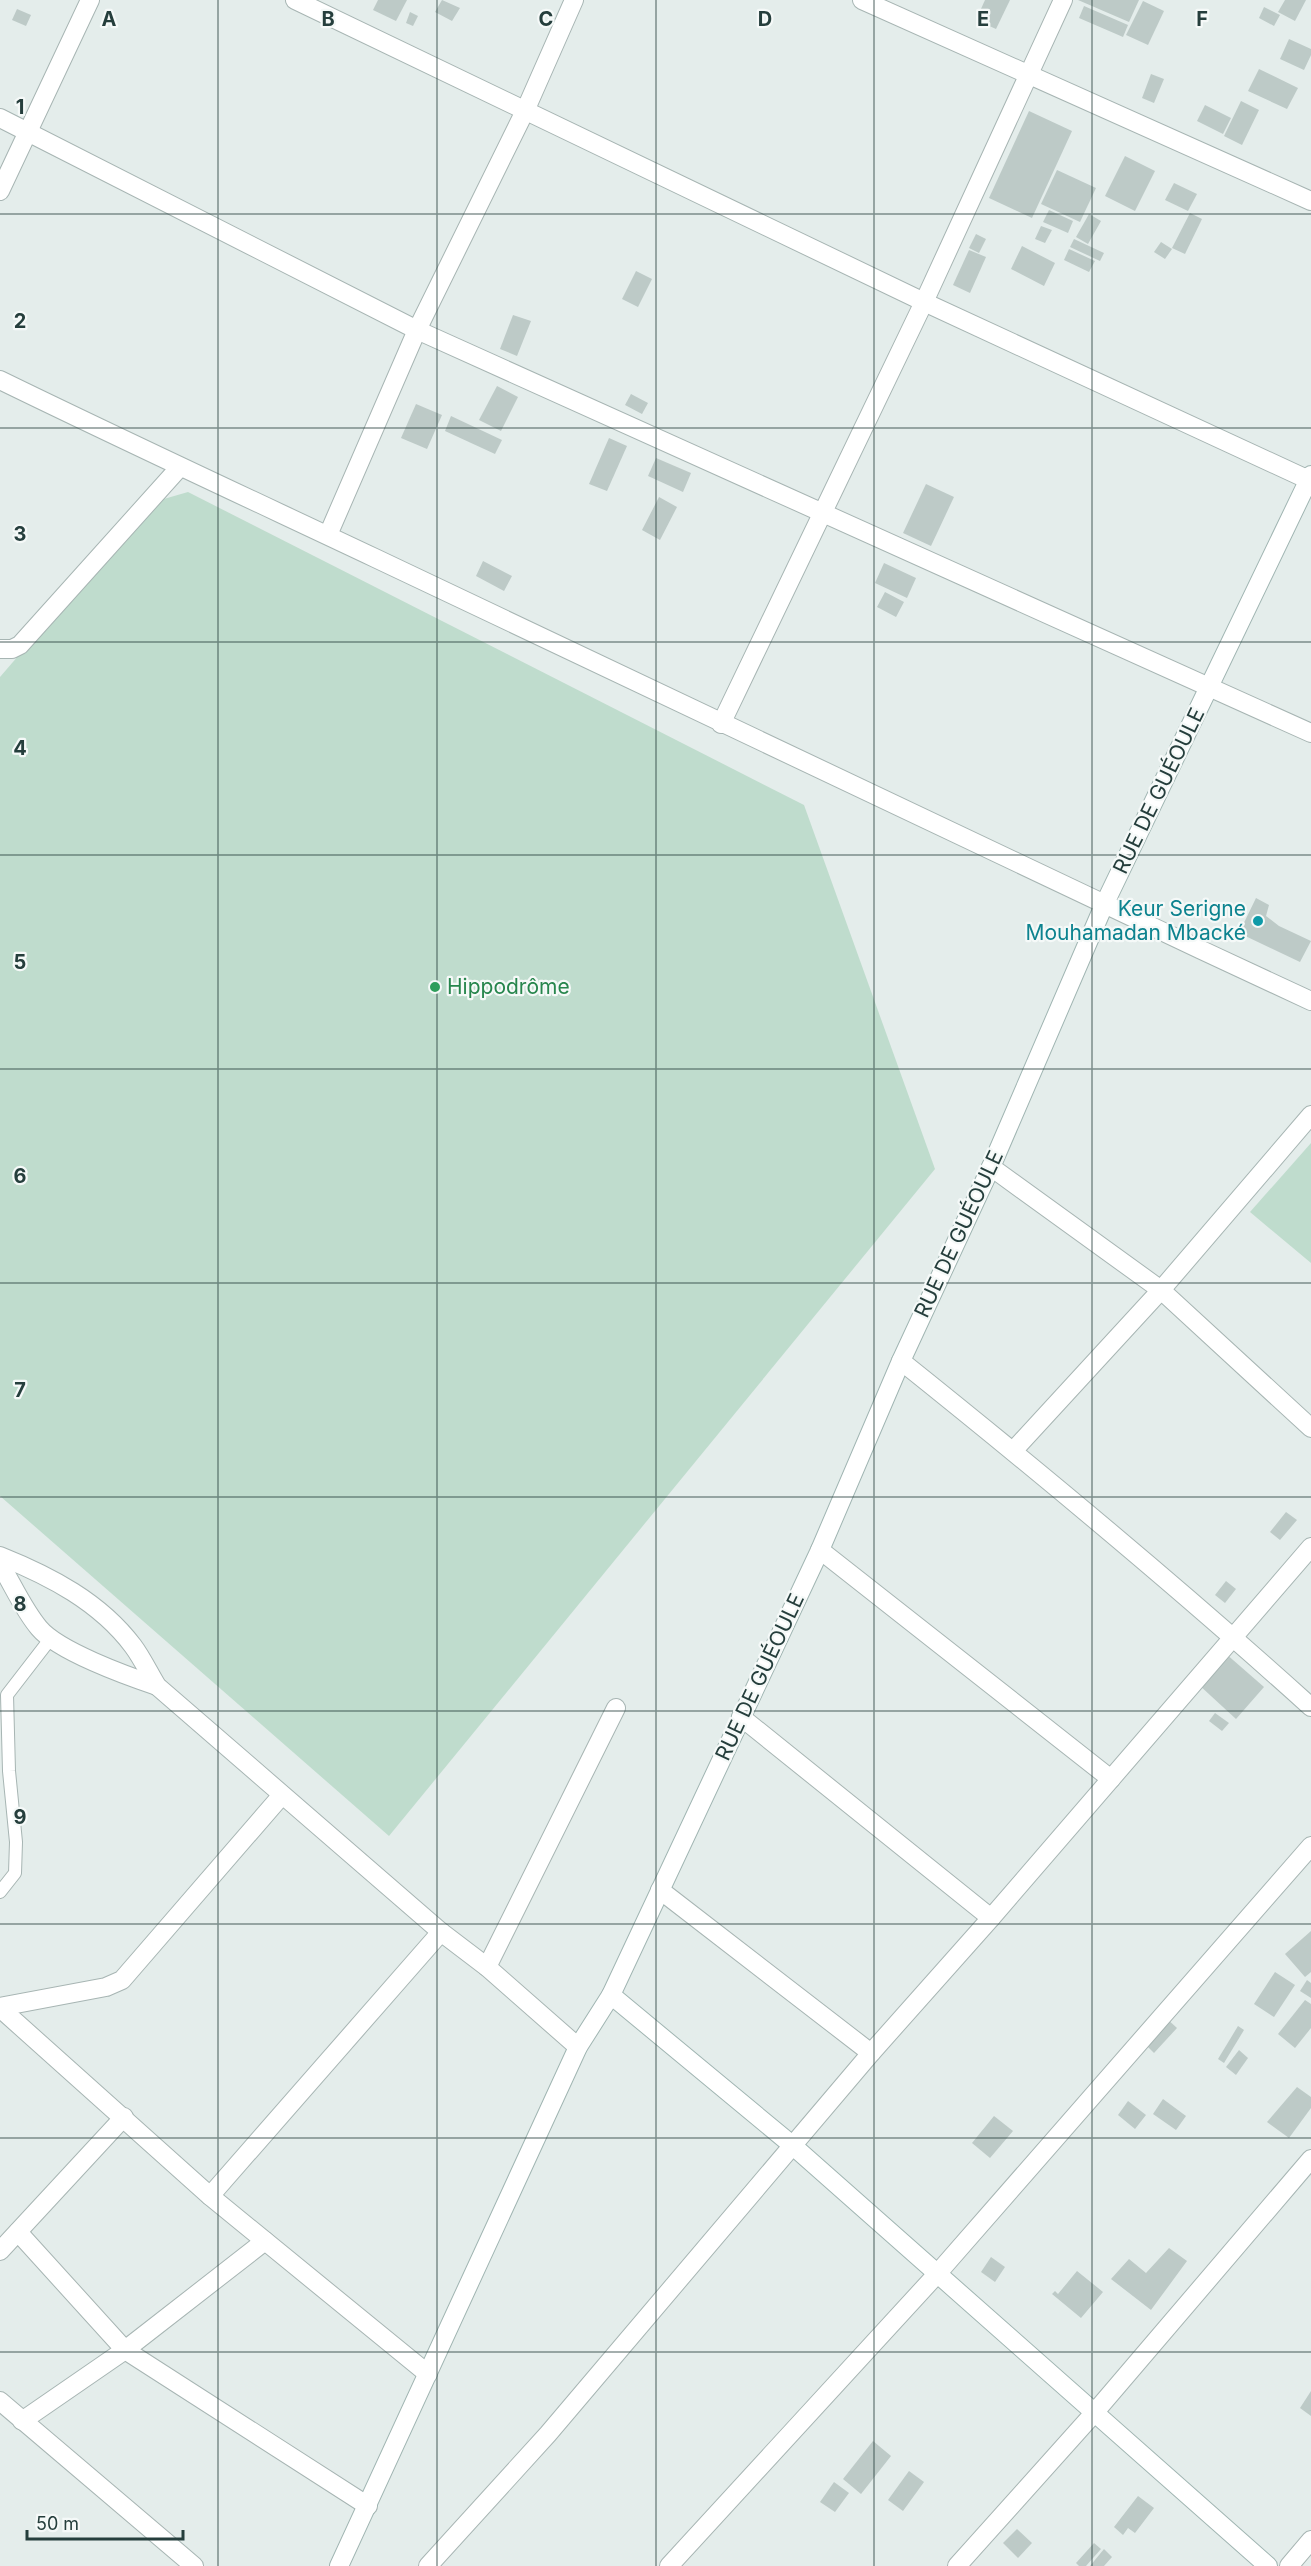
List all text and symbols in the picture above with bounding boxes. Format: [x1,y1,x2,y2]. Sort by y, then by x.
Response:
text: A [102,7,117,31]
text: B [321,7,335,31]
text: C [539,7,553,31]
text: D [758,7,772,31]
text: E [977,7,989,31]
text: F [1196,7,1208,31]
text: 1 [16,95,24,119]
text: 2 [14,309,26,333]
text: 3 [14,522,26,546]
street label: RUE DE GUÉOULE [1107,703,1210,878]
text: 4 [13,736,27,760]
place label: Keur Serigne Mouhamadan Mbacké [1026,896,1246,945]
marker: Keur Serigne Mouhamadan Mbacké [1251,914,1265,928]
text: 5 [14,950,26,974]
place label: Hippodrôme [447,974,570,999]
marker: Hippodrôme [428,980,442,994]
street label: RUE DE GUÉOULE [908,1146,1008,1321]
text: 6 [14,1164,27,1188]
text: 7 [14,1378,26,1402]
street label: RUE DE GUÉOULE [709,1589,809,1764]
text: 8 [13,1592,27,1616]
text: 9 [14,1805,27,1829]
scale bar [27,2503,183,2541]
text: 50 m [36,2513,79,2534]

